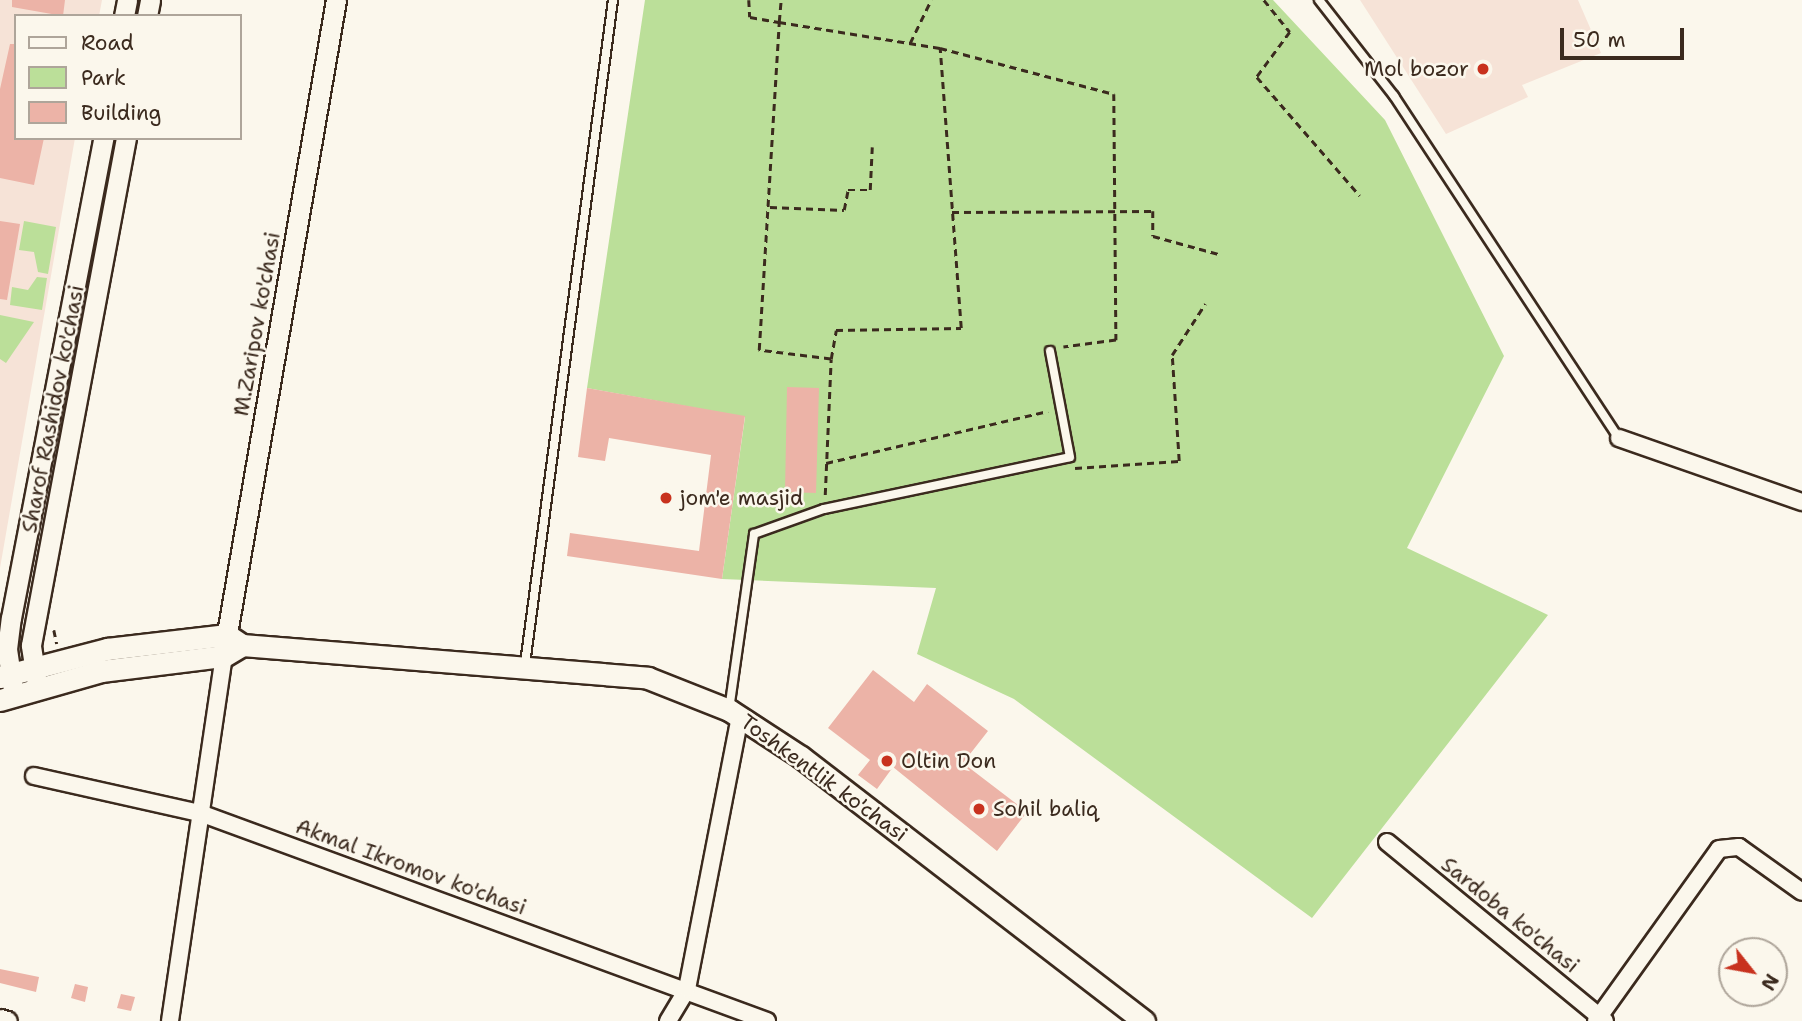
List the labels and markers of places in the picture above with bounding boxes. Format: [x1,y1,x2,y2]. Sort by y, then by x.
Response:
place label: Mol bozor [1364,56,1469,82]
marker: Mol bozor [1475,61,1491,77]
place label: jom'e masjid [680,485,803,511]
marker: jom'e masjid [658,490,674,506]
place label: Oltin Don [901,748,996,774]
marker: Oltin Don [879,753,895,769]
place label: Sohil baliq [993,796,1098,822]
marker: Sohil baliq [971,801,987,817]

